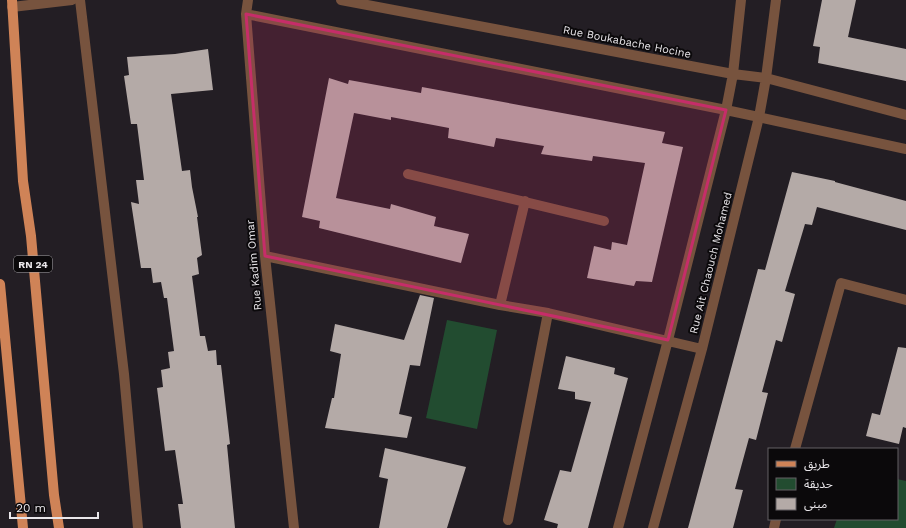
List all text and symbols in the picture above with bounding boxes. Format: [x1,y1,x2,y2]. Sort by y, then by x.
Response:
street label: Rue Boukabache Hocine [562,23,692,61]
street label: Rue Ait Chaouch Mohamed [687,191,735,335]
street label: Rue Kadim Omar [244,219,264,311]
road number: RN 24 [14,256,52,272]
legend [768,448,898,520]
text: طريق [804,457,830,472]
text: حديقة [804,477,833,491]
scale bar [10,494,98,520]
text: مبنى [804,497,827,511]
text: 20 m [16,501,46,515]

